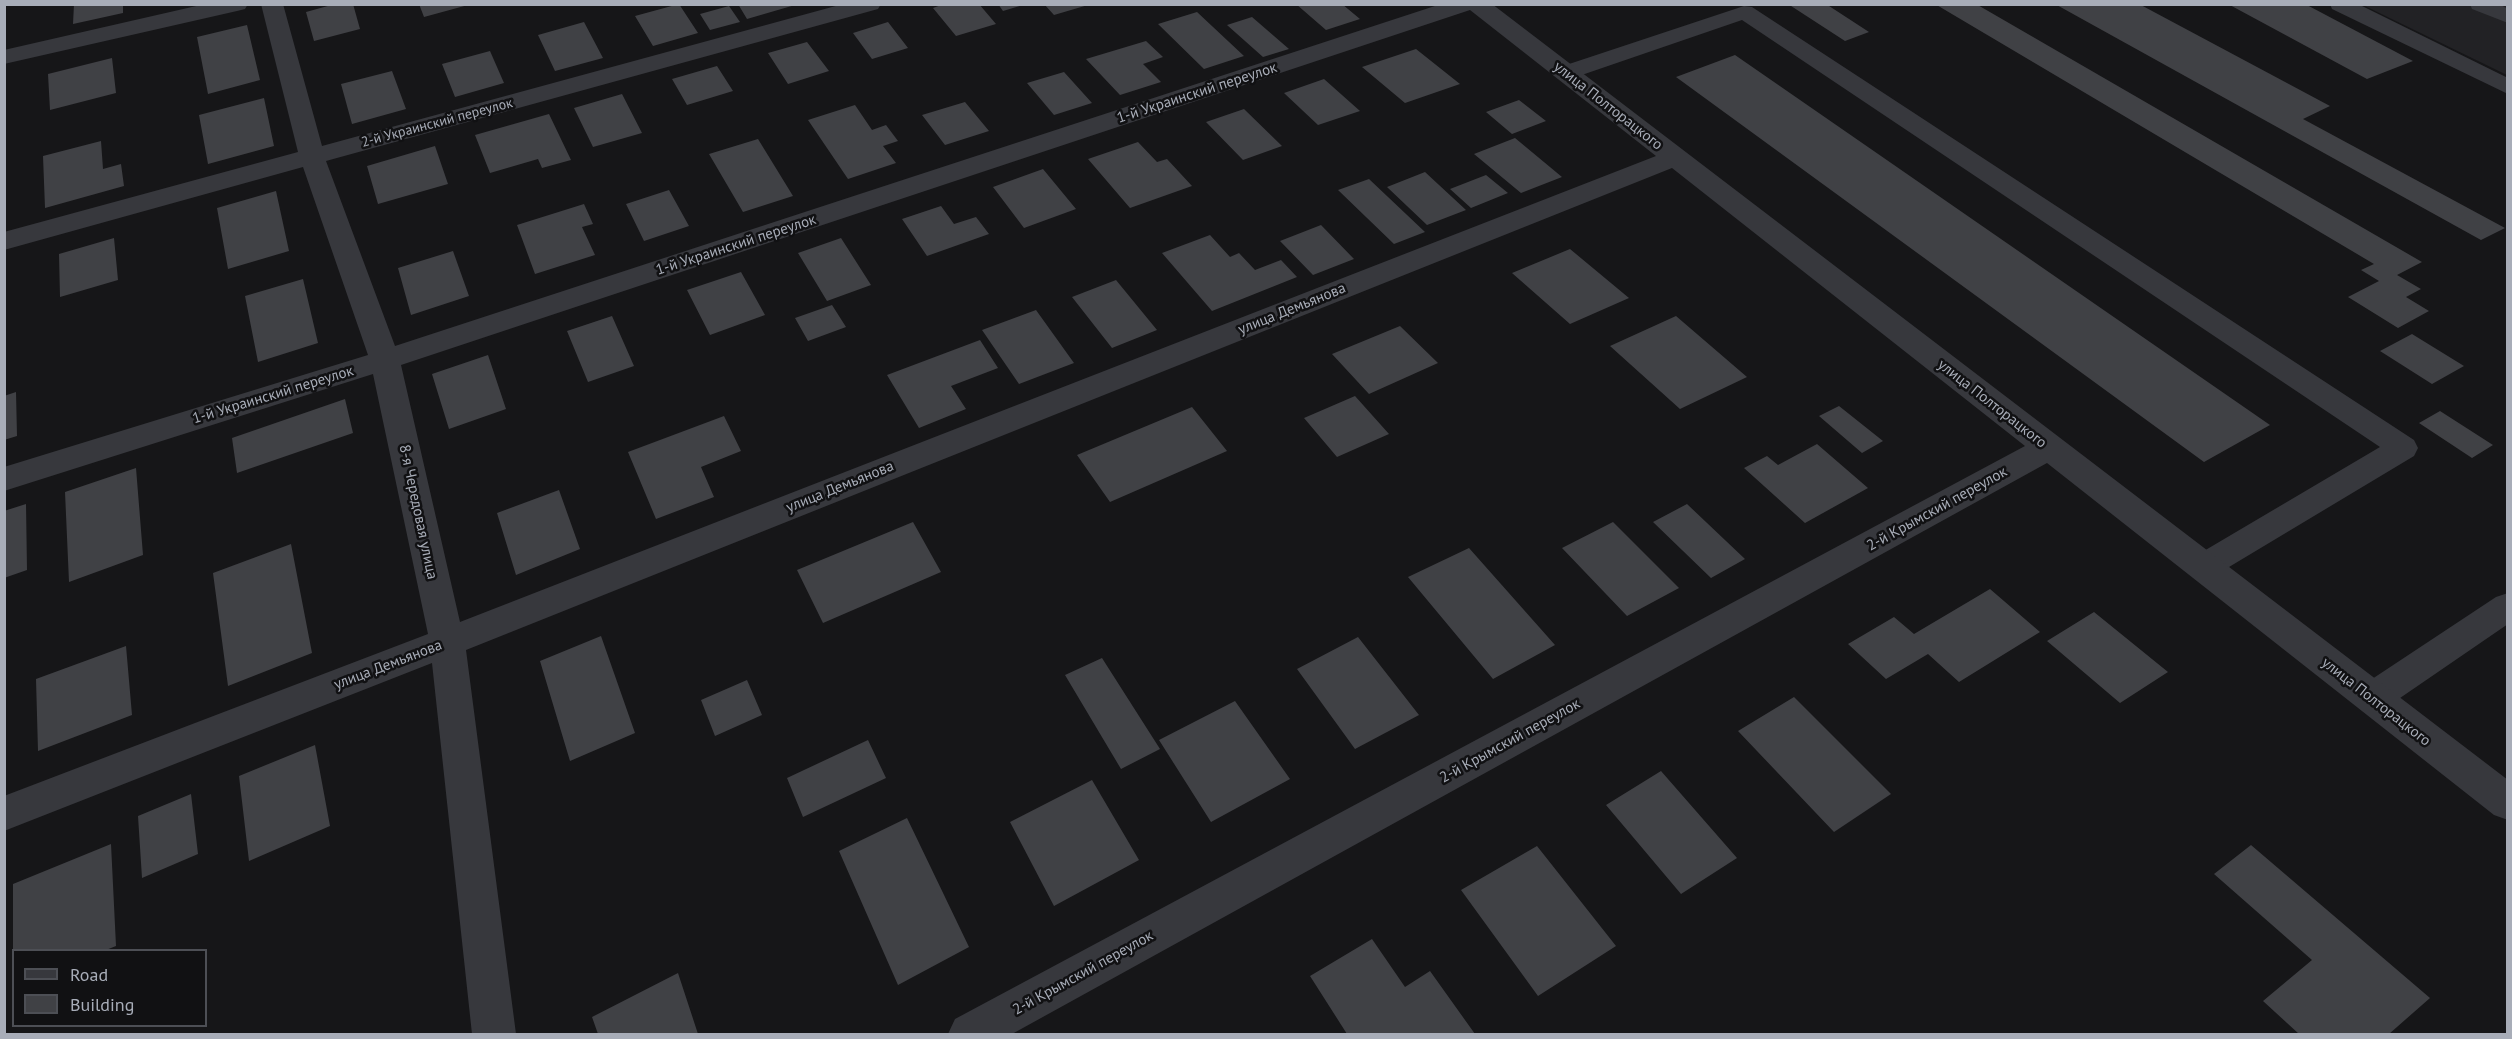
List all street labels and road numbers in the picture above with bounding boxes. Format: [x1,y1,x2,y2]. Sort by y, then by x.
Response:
street label: улица Полторацкого [1550,58,1666,154]
street label: 1-й Украинский переулок [1115,59,1279,127]
street label: 2-й Украинский переулок [359,95,515,151]
street label: 1-й Украинский переулок [654,211,818,279]
street label: улица Демьянова [1236,279,1348,339]
street label: улица Полторацкого [1934,356,2050,452]
street label: 1-й Украинский переулок [190,362,356,428]
street label: 8-я Чередовая улица [395,443,441,581]
street label: улица Демьянова [784,457,896,517]
street label: 2-й Крымский переулок [1864,463,2010,555]
street label: улица Демьянова [331,636,445,694]
street label: улица Полторацкого [2318,654,2434,750]
street label: 2-й Крымский переулок [1437,695,1583,787]
street label: 2-й Крымский переулок [1010,927,1156,1019]

